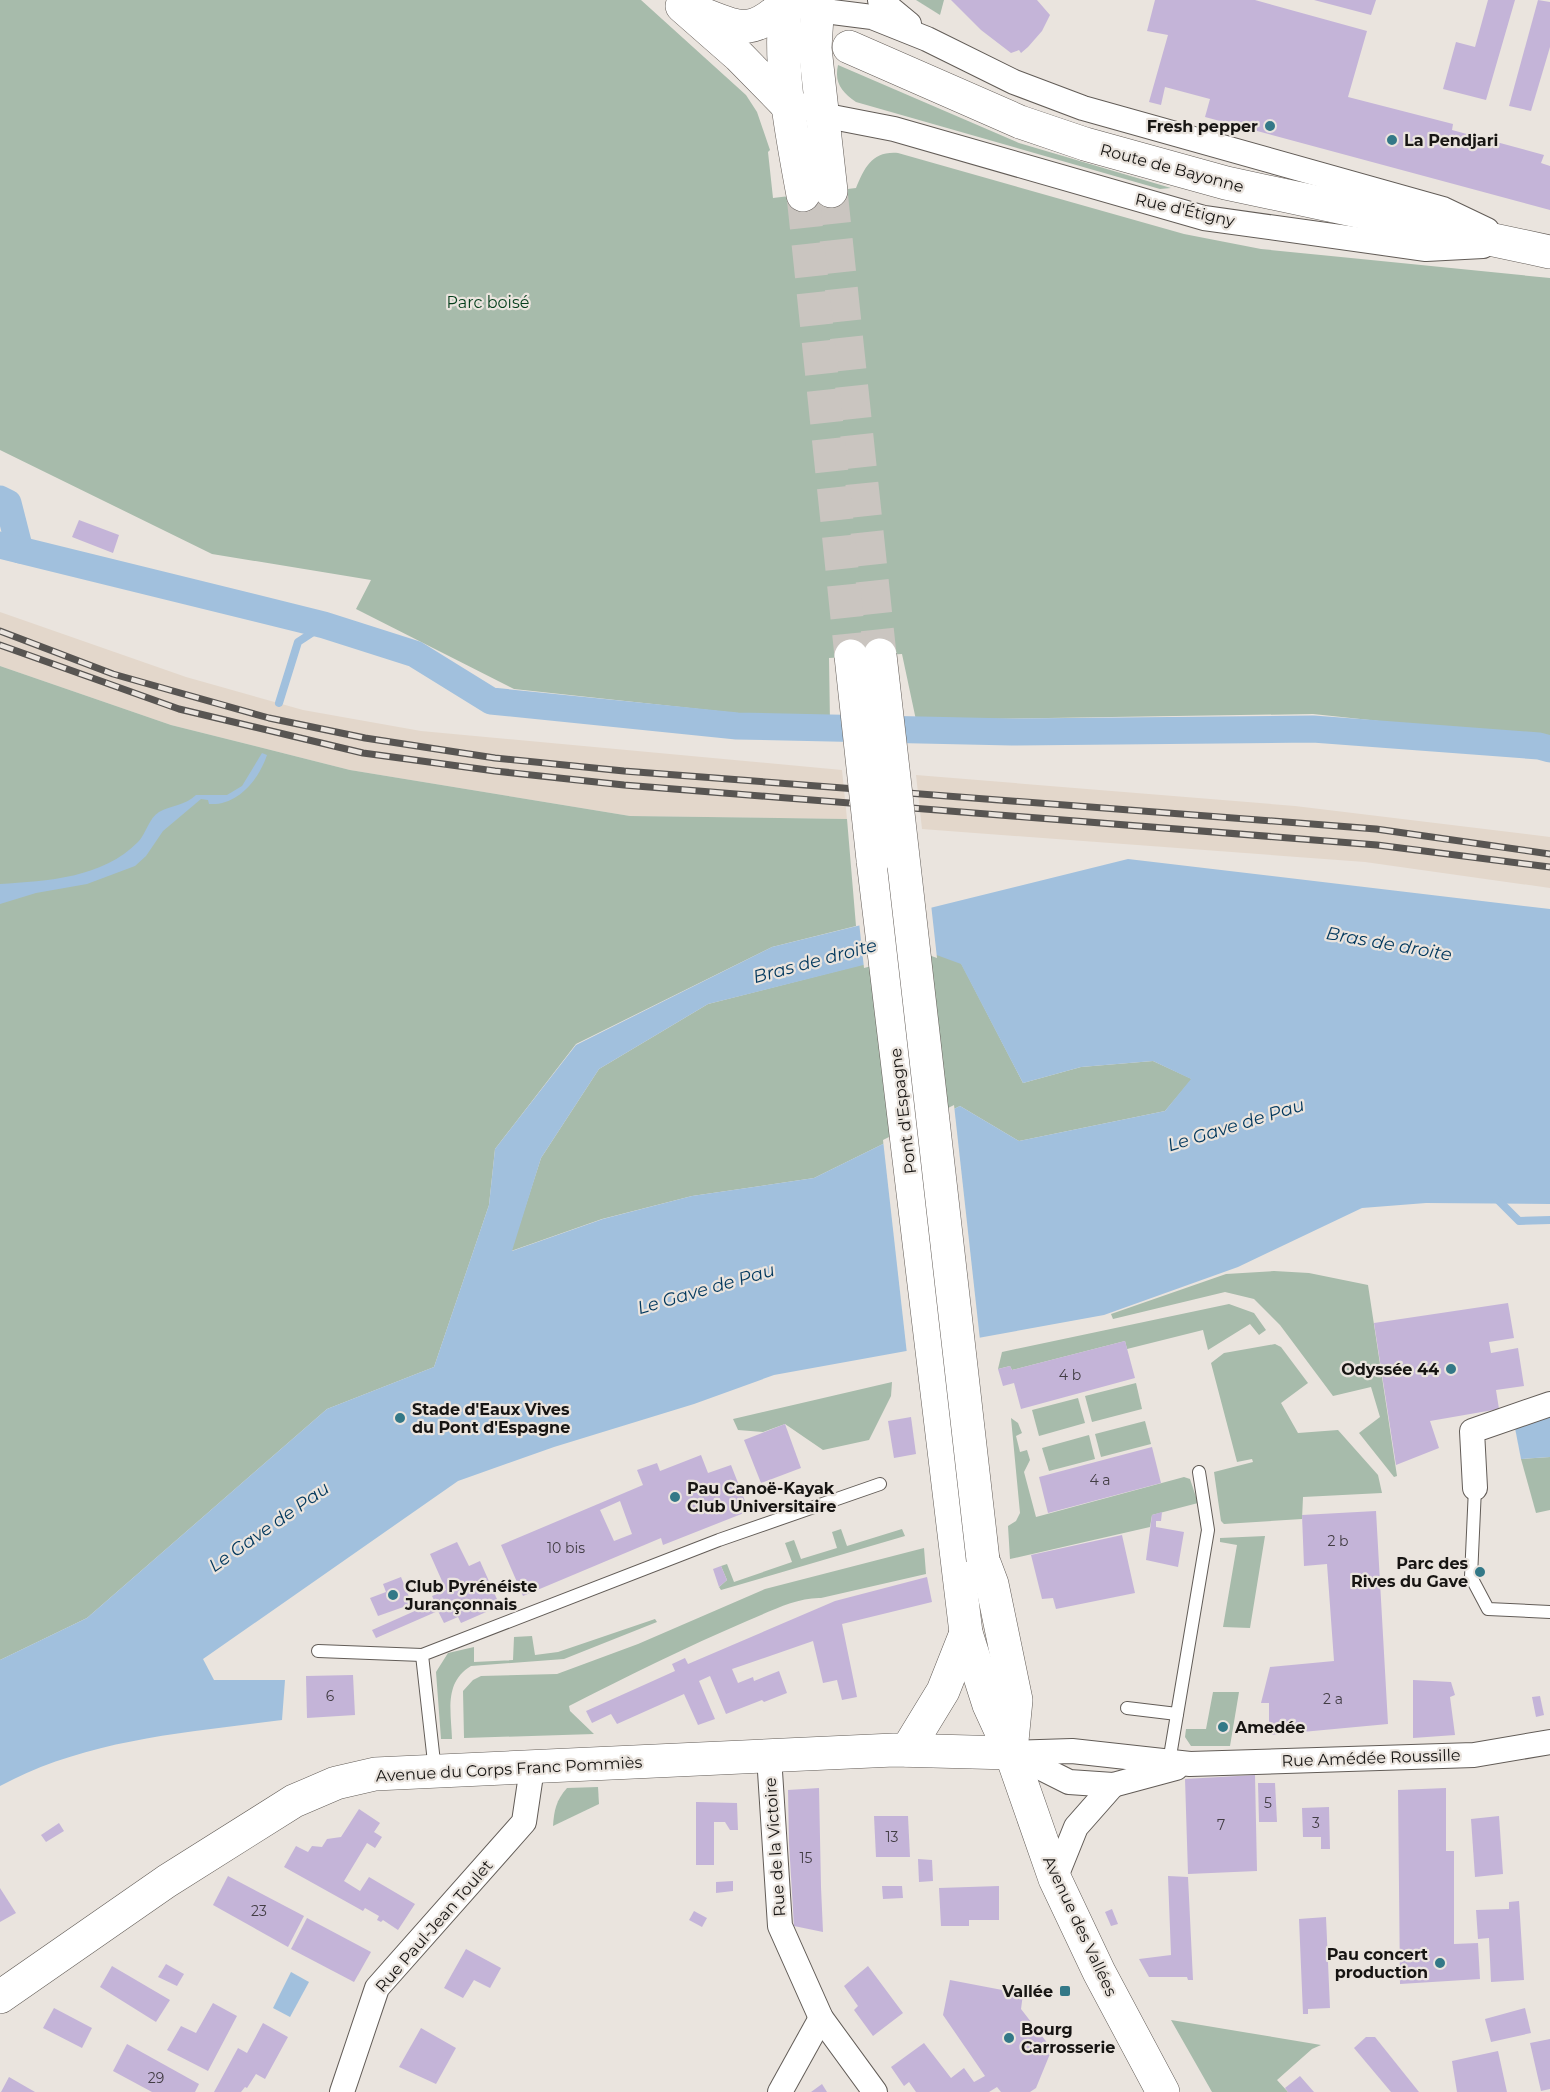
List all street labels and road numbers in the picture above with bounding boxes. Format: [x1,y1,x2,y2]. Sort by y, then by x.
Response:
street label: Route de Bayonne [1098,140,1246,196]
street label: Rue d'Étigny [1133,189,1237,231]
street label: Pont d'Espagne [886,1047,920,1175]
street label: Rue Amédée Roussille [1281,1745,1461,1771]
street label: Avenue du Corps Franc Pommiès [375,1753,643,1785]
street label: Rue de la Victoire [761,1777,789,1917]
street label: Avenue des Vallées [1039,1853,1121,1999]
street label: Rue Paul-Jean Toulet [371,1856,497,1996]

